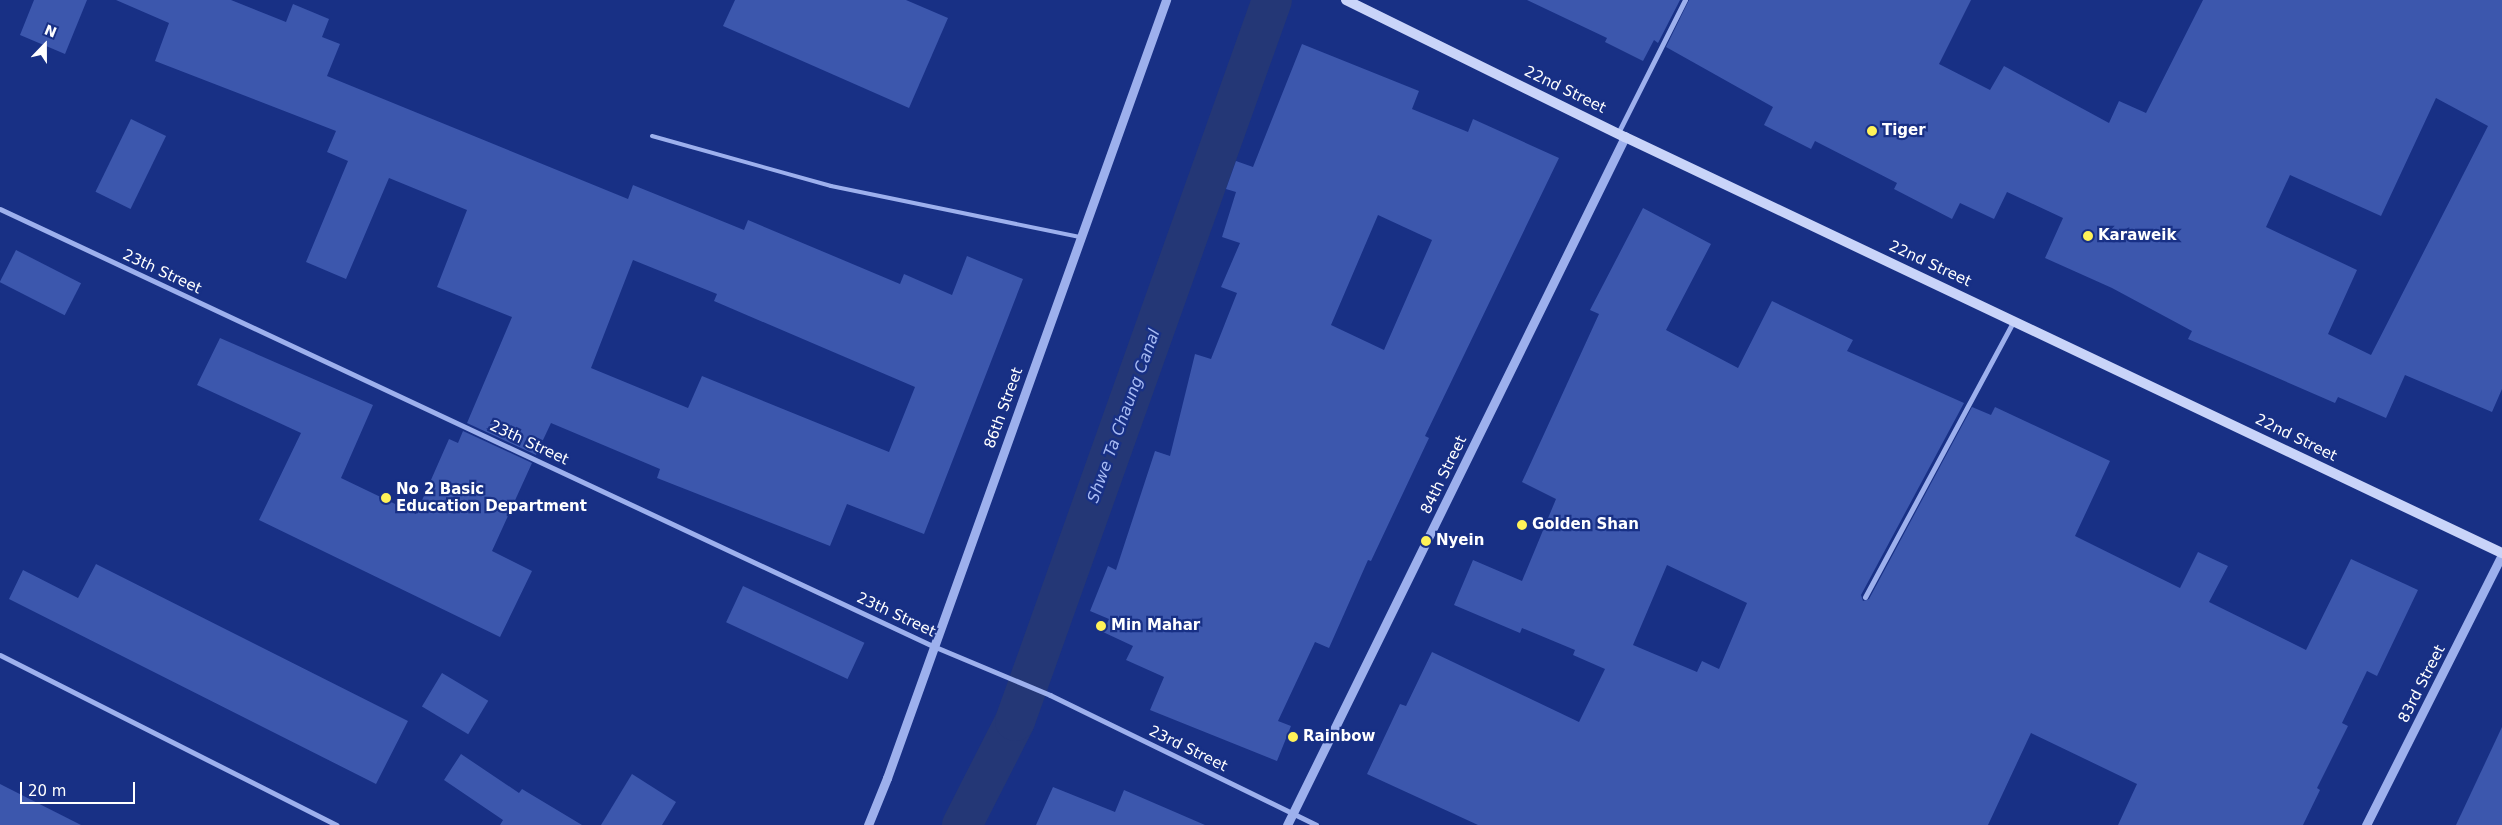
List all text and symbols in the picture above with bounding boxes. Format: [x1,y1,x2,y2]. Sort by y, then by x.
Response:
north arrow [20,20,70,70]
text: N [42,21,59,41]
street label: 22nd Street [1521,63,1609,117]
place label: Tiger [1882,122,1926,140]
marker: Tiger [1866,125,1878,137]
place label: Karaweik [2098,227,2176,245]
marker: Karaweik [2082,230,2094,242]
street label: 22nd Street [1886,237,1974,291]
street label: 23th Street [120,246,204,298]
water label: Shwe Ta Chaung Canal [1084,327,1164,505]
street label: 86th Street [981,365,1027,451]
street label: 22nd Street [2252,411,2340,465]
street label: 23th Street [487,417,571,469]
street label: 84th Street [1417,433,1471,517]
place label: No 2 Basic Education Department [396,480,587,515]
marker: No 2 Basic Education Department [380,492,392,504]
place label: Golden Shan [1532,516,1639,534]
marker: Golden Shan [1516,519,1528,531]
place label: Nyein [1436,532,1484,550]
marker: Nyein [1420,535,1432,547]
street label: 23th Street [854,589,938,641]
place label: Min Mahar [1111,617,1200,635]
marker: Min Mahar [1095,620,1107,632]
street label: 83rd Street [2395,642,2449,726]
street label: 23rd Street [1146,722,1230,776]
place label: Rainbow [1303,728,1375,746]
marker: Rainbow [1287,731,1299,743]
scale bar [22,772,138,804]
text: 20 m [28,782,66,800]

